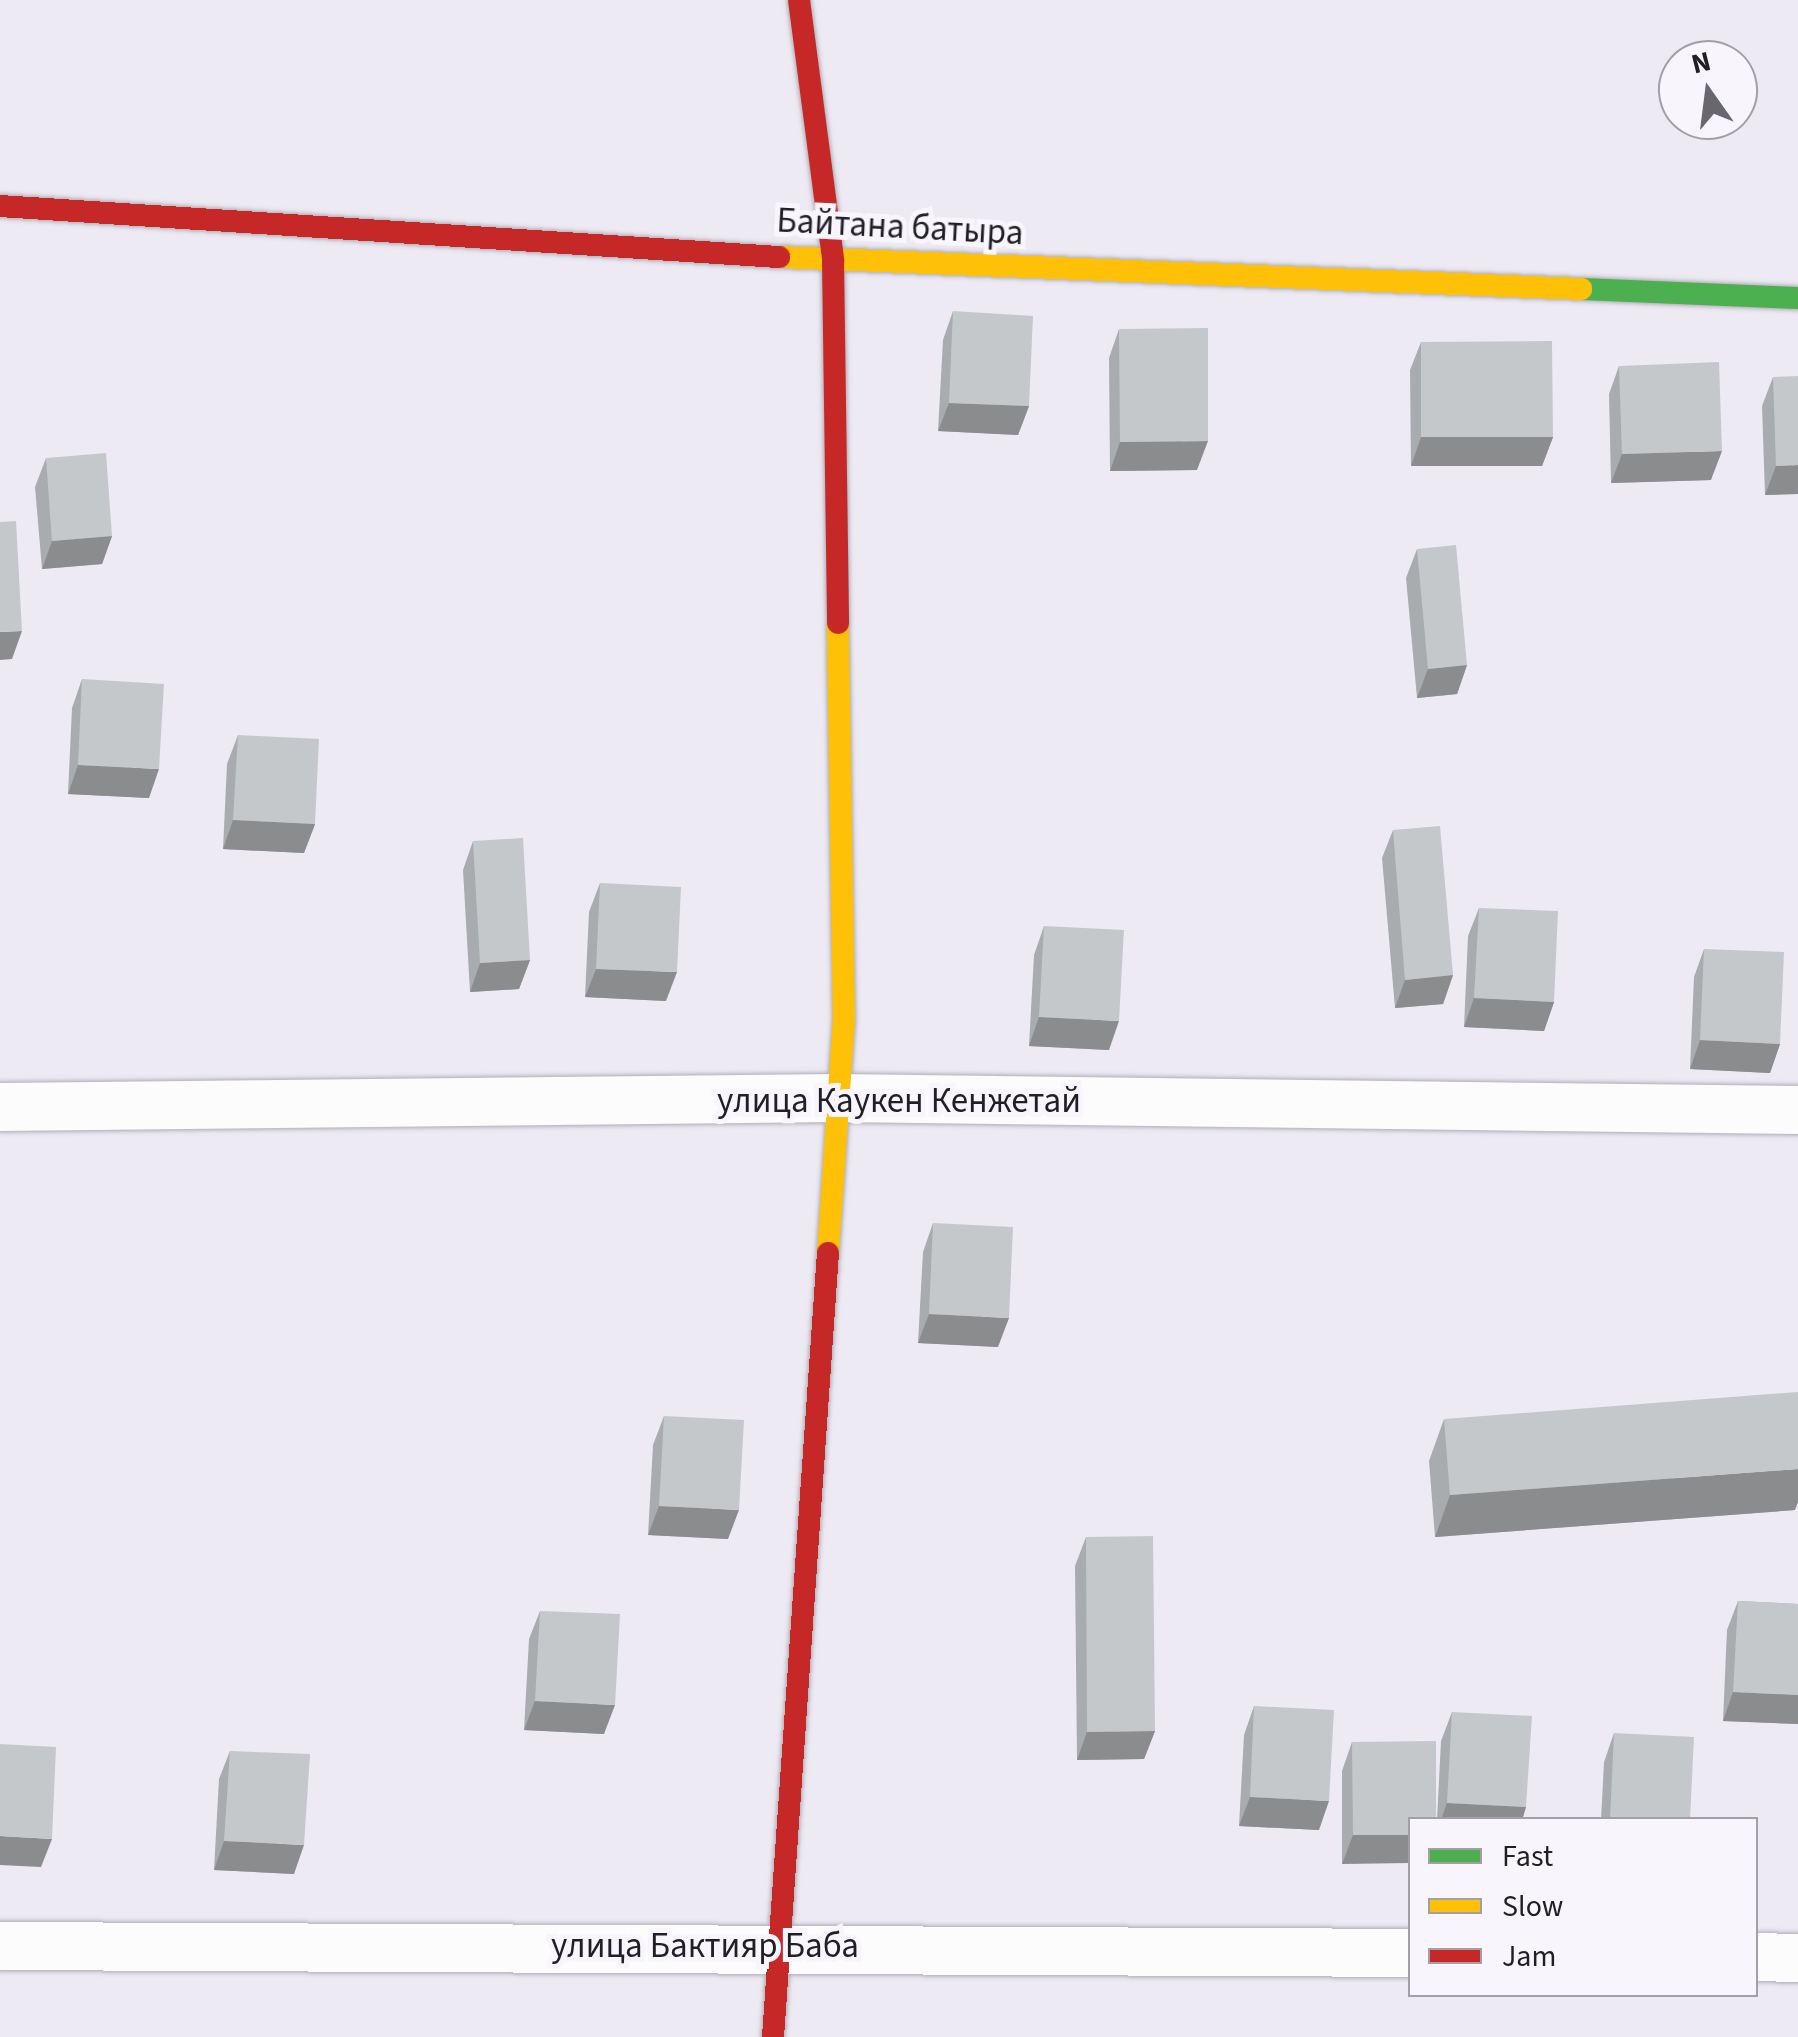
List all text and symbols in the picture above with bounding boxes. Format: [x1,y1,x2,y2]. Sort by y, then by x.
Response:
north arrow [1658,40,1758,140]
text: N [1687,41,1715,84]
street label: Байтана батыра [775,200,1025,254]
street label: улица Каукен Кенжетай [717,1080,1081,1122]
legend [1408,1817,1758,1997]
text: Fast [1502,1835,1553,1878]
text: Slow [1502,1885,1563,1928]
street label: улица Бактияр Баба [551,1925,859,1967]
text: Jam [1502,1935,1556,1978]

